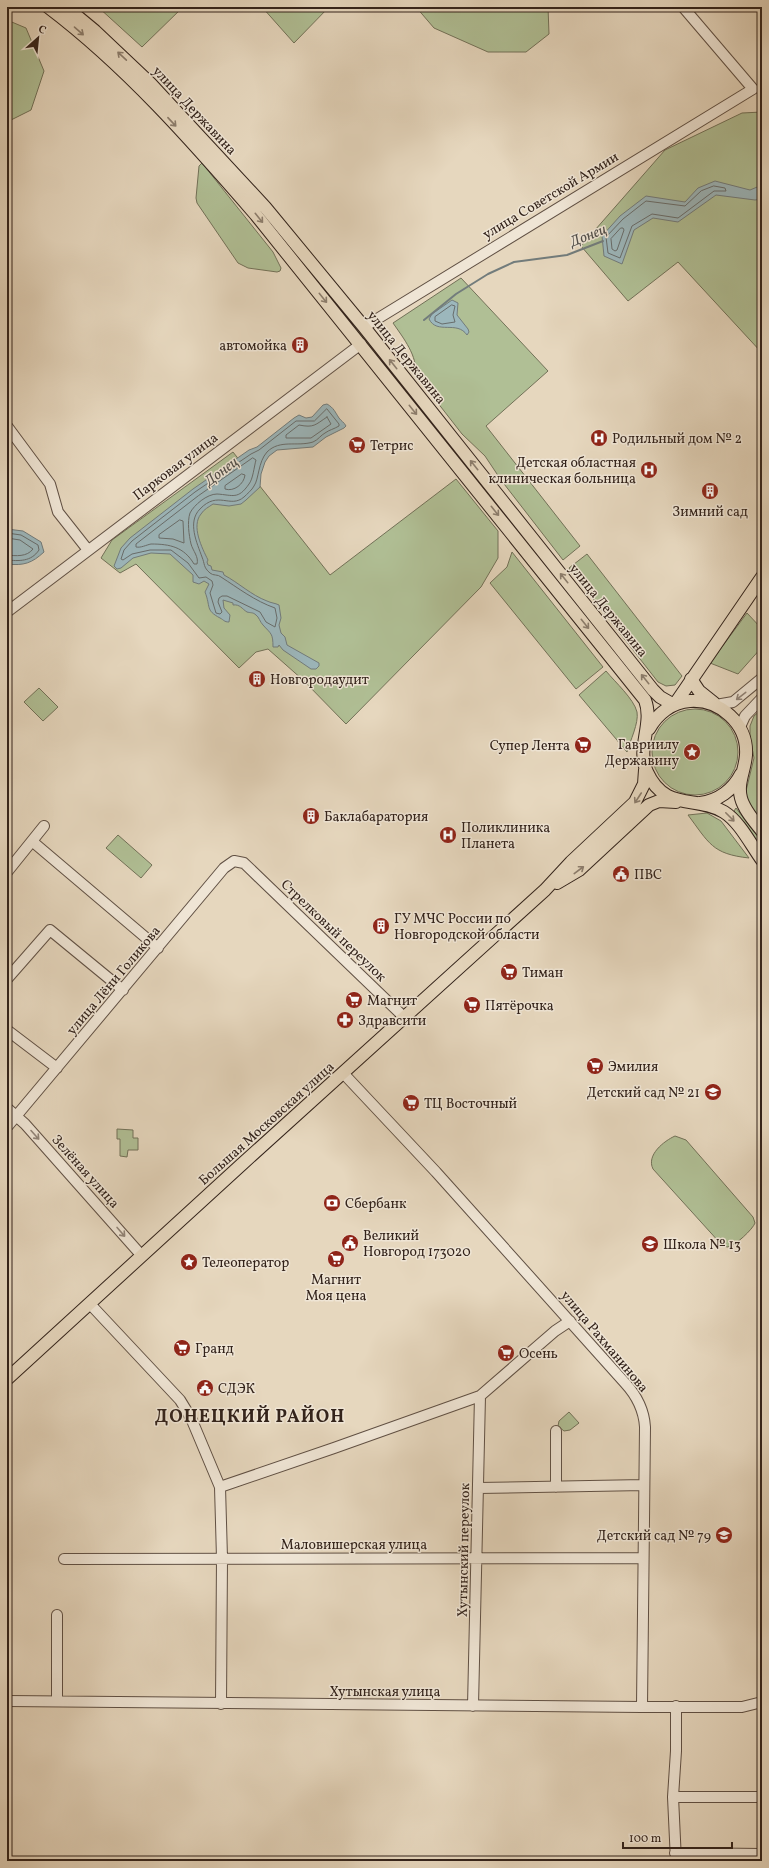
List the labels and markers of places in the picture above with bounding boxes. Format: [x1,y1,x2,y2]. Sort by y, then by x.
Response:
building icon: автомойка [290,335,310,355]
place label: автомойка [219,337,287,356]
hospital icon: Родильный дом № 2 [589,428,609,448]
place label: Родильный дом № 2 [612,430,742,449]
supermarket icon: Тетрис [347,435,367,455]
place label: Тетрис [370,437,414,456]
place label: Детская областная клиническая больница [488,454,636,489]
hospital icon: Детская областная клиническая больница [639,460,659,480]
building icon: Зимний сад [700,481,720,501]
place label: Зимний сад [672,503,748,522]
building icon: Новгородаудит [247,669,267,689]
place label: Новгородаудит [270,671,369,690]
supermarket icon: Супер Лента [573,735,593,755]
place label: Гавриилу Державину [605,736,679,771]
place label: Супер Лента [490,737,570,756]
place icon: Гавриилу Державину [682,742,702,762]
building icon: Баклабаратория [301,806,321,826]
place label: Баклабаратория [324,808,428,827]
place label: Поликлиника Планета [461,819,550,854]
hospital icon: Поликлиника Планета [438,825,458,845]
public building icon: ПВС [611,864,631,884]
place label: ПВС [634,866,662,885]
place label: ГУ МЧС России по Новгородской области [394,910,540,945]
building icon: ГУ МЧС России по Новгородской области [371,916,391,936]
supermarket icon: Тиман [499,962,519,982]
place label: Тиман [522,964,564,983]
supermarket icon: Магнит [344,990,364,1010]
place label: Магнит [367,992,417,1011]
supermarket icon: Пятёрочка [462,995,482,1015]
place label: Пятёрочка [485,997,554,1016]
pharmacy icon: Здравсити [335,1010,355,1030]
place label: Здравсити [358,1012,427,1031]
supermarket icon: Эмилия [585,1056,605,1076]
place label: Эмилия [608,1058,658,1077]
school or university icon: Детский сад № 21 [703,1082,723,1102]
place label: Детский сад № 21 [587,1084,700,1103]
supermarket icon: ТЦ Восточный [401,1093,421,1113]
place label: ТЦ Восточный [424,1095,518,1114]
bank icon: Сбербанк [322,1193,342,1213]
place label: Сбербанк [345,1195,407,1214]
place label: Великий Новгород 173020 [363,1227,471,1262]
public building icon: Великий Новгород 173020 [340,1233,360,1253]
school or university icon: Школа № 13 [640,1234,660,1254]
place label: Школа № 13 [663,1236,741,1255]
supermarket icon: Магнит Моя цена [326,1249,346,1269]
place icon: Телеоператор [179,1252,199,1272]
place label: Телеоператор [202,1254,289,1273]
place label: Магнит Моя цена [306,1271,367,1306]
supermarket icon: Гранд [172,1338,192,1358]
place label: Гранд [195,1340,234,1359]
supermarket icon: Осень [496,1343,516,1363]
place label: Осень [519,1345,558,1364]
public building icon: СДЭК [195,1378,215,1398]
place label: СДЭК [218,1380,256,1399]
school or university icon: Детский сад № 79 [714,1525,734,1545]
place label: Детский сад № 79 [597,1527,711,1546]

